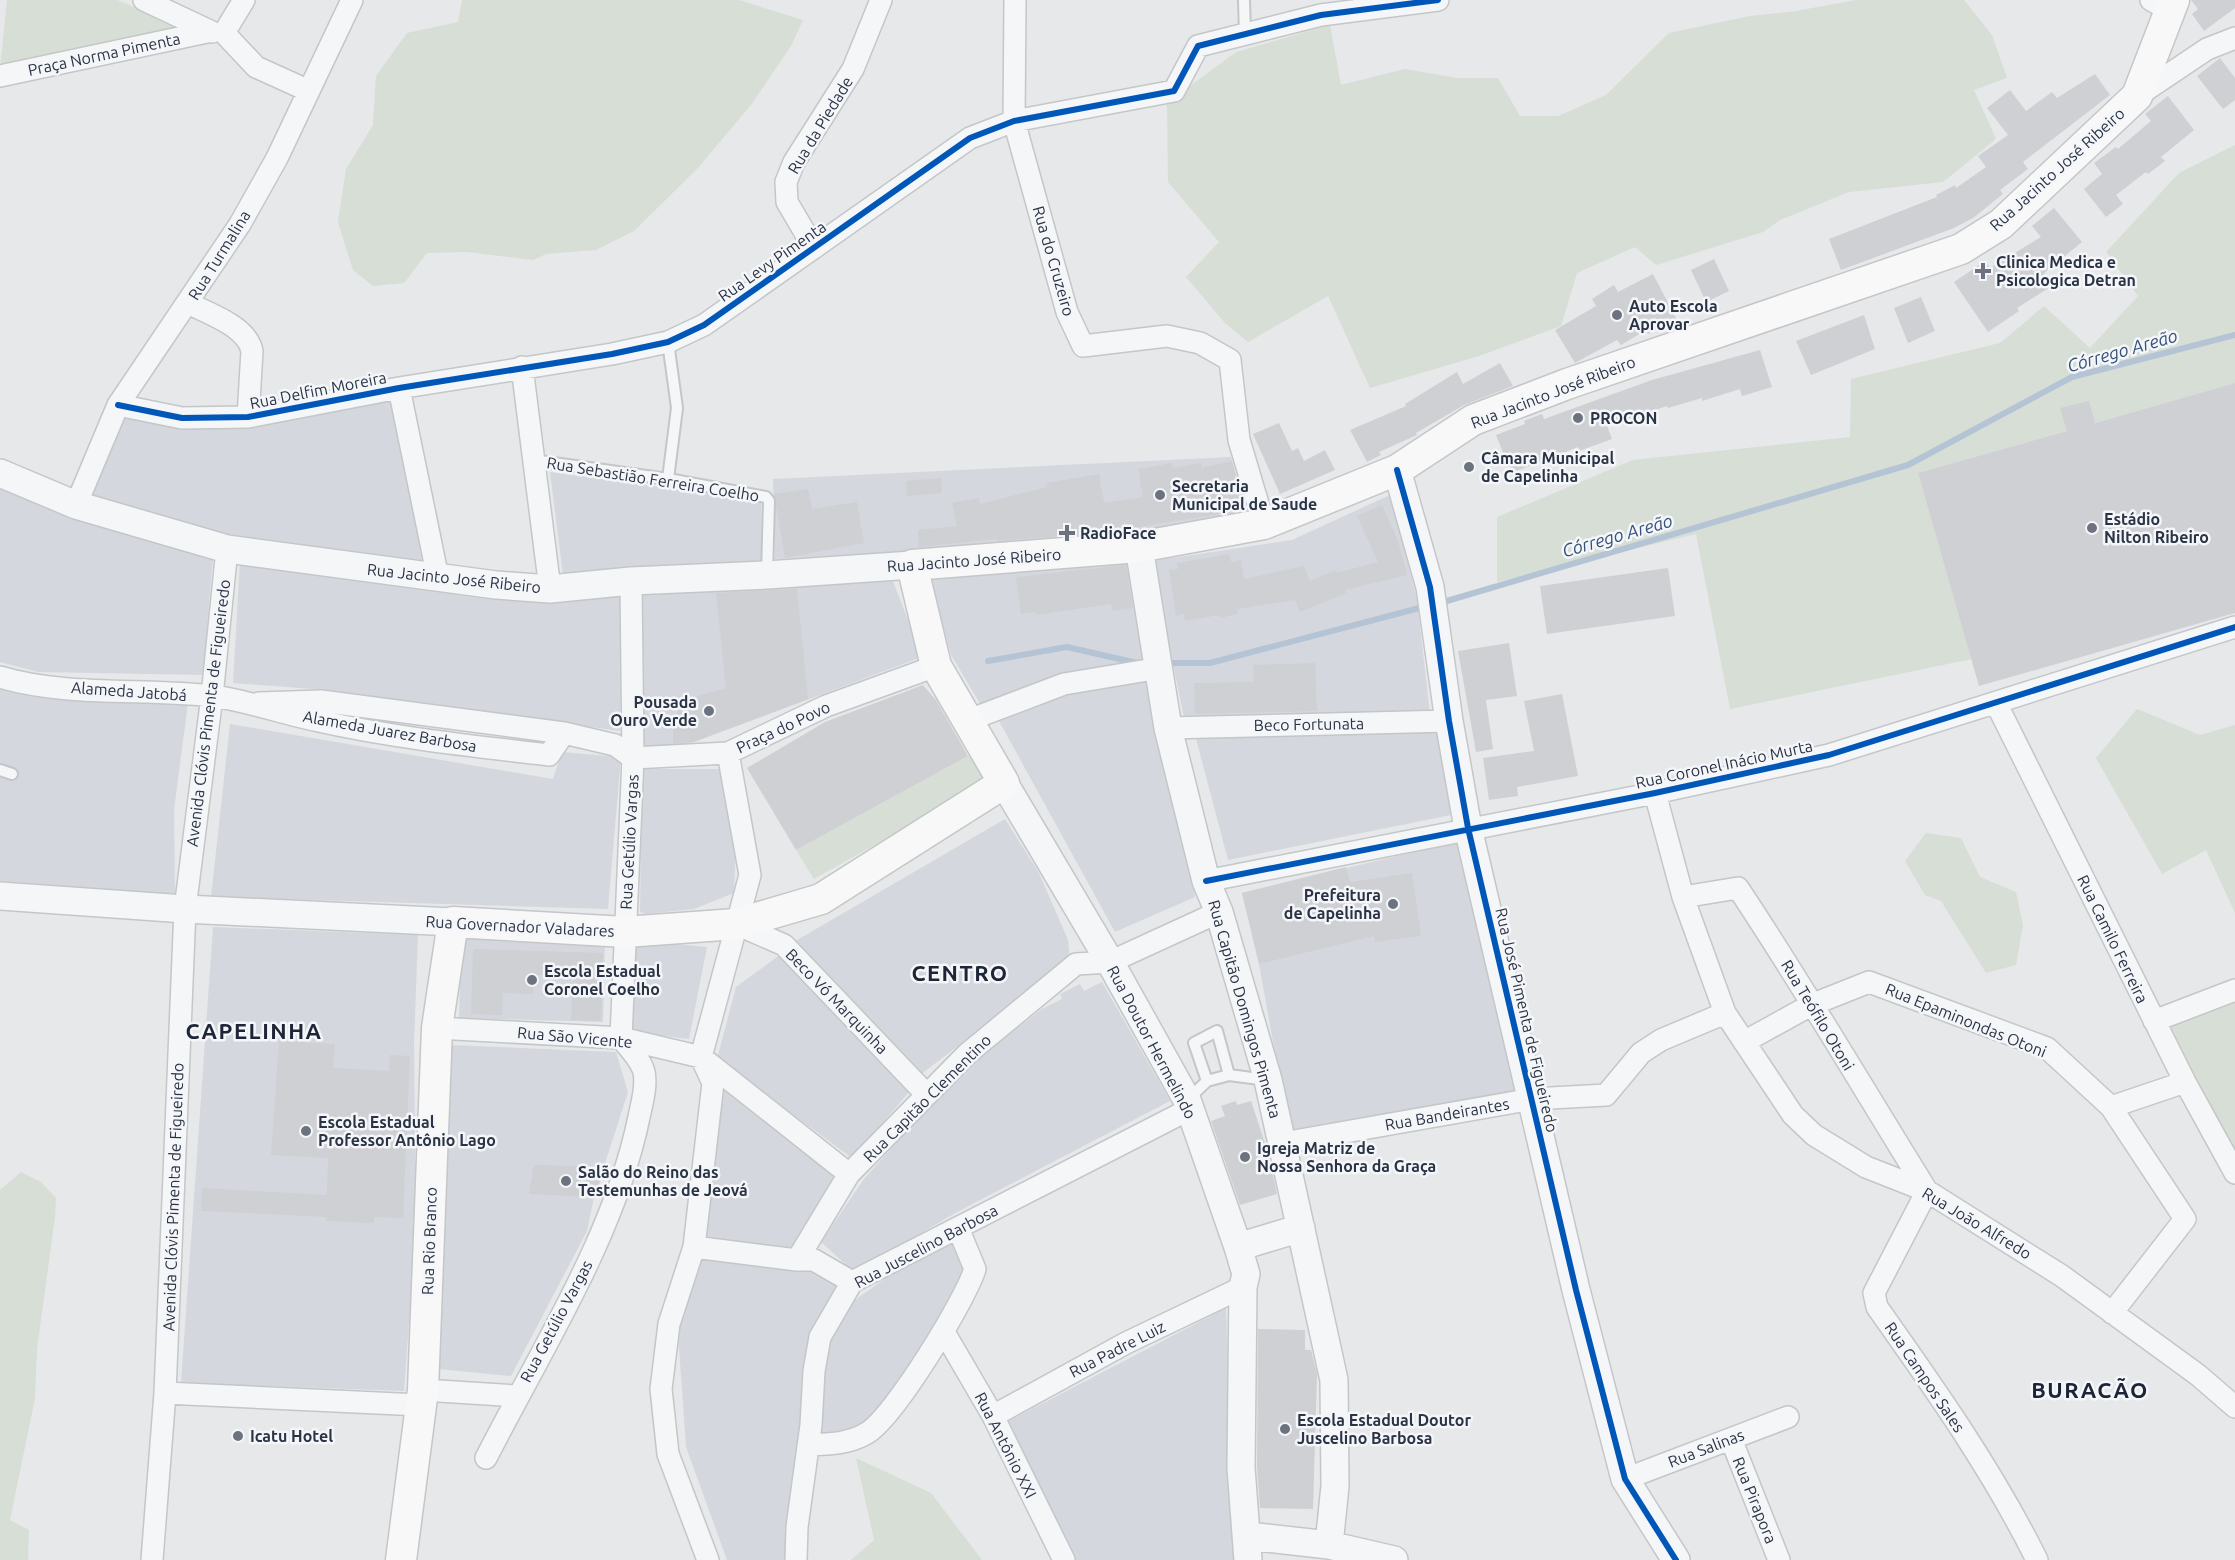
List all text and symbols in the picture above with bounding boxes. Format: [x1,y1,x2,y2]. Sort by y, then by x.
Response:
street label: Praça Norma Pimenta [26,29,182,79]
street label: Rua da Piedade [784,73,856,177]
street label: Rua Jacinto José Ribeiro [1986,104,2128,234]
street label: Rua do Cruzeiro [1030,204,1078,318]
street label: Rua Turmalina [184,207,254,303]
street label: Rua Levy Pimenta [715,217,829,305]
place label: Clinica Medica e Psicologica Detran [1996,253,2136,289]
marker: Clinica Medica e Psicologica Detran [1974,262,1992,280]
place label: Auto Escola Aprovar [1629,297,1718,333]
marker: Auto Escola Aprovar [1610,308,1624,322]
water label: Córrego Areão [2064,325,2180,375]
street label: Rua Jacinto José Ribeiro [1468,352,1638,432]
street label: Rua Delfim Moreira [248,368,388,412]
place label: PROCON [1590,409,1657,427]
marker: PROCON [1571,411,1585,425]
place label: Câmara Municipal de Capelinha [1481,449,1614,485]
street label: Rua Sebastião Ferreira Coelho [545,453,761,505]
marker: Câmara Municipal de Capelinha [1462,460,1476,474]
place label: Secretaria Municipal de Saude [1172,477,1317,513]
marker: Secretaria Municipal de Saude [1153,488,1167,502]
water label: Córrego Areão [1559,510,1675,560]
place label: Estádio Nilton Ribeiro [2104,510,2209,546]
marker: Estádio Nilton Ribeiro [2085,521,2099,535]
marker: RadioFace [1058,524,1076,542]
place label: RadioFace [1080,524,1157,542]
street label: Rua Jacinto José Ribeiro [886,545,1062,575]
street label: Rua Jacinto José Ribeiro [366,560,542,596]
street label: Avenida Clóvis Pimenta de Figueiredo [183,578,233,848]
street label: Alameda Jatobá [70,678,188,704]
place label: Pousada Ouro Verde [610,693,697,729]
street label: Praça do Povo [733,697,833,757]
marker: Pousada Ouro Verde [702,704,716,718]
street label: Alameda Juarez Barbosa [302,707,478,755]
street label: Beco Fortunata [1254,714,1364,734]
street label: Rua Coronel Inácio Murta [1634,736,1814,792]
street label: Rua Getúlio Vargas [616,774,642,910]
street label: Rua Camilo Ferreira [2074,872,2152,1006]
place label: Prefeitura de Capelinha [1284,886,1381,922]
marker: Prefeitura de Capelinha [1386,897,1400,911]
street label: Rua Capitão Domingos Pimenta [1205,898,1285,1120]
street label: Rua José Pimenta de Figueiredo [1492,906,1562,1134]
street label: Rua Governador Valadares [425,912,615,940]
street label: Beco Vó Marquinha [782,945,892,1057]
street label: Rua Teófilo Otoni [1778,957,1858,1073]
district label: CENTRO [911,960,1009,985]
place label: Escola Estadual Coronel Coelho [544,962,661,998]
street label: Rua Doutor Hermelindo [1104,962,1200,1122]
marker: Escola Estadual Coronel Coelho [525,973,539,987]
street label: Rua Epaminondas Otoni [1883,979,2049,1061]
district label: CAPELINHA [185,1018,323,1043]
street label: Rua São Vicente [517,1023,633,1051]
street label: Rua Capitão Clementino [859,1030,995,1166]
street label: Avenida Clóvis Pimenta de Figueiredo [159,1062,187,1332]
street label: Rua Bandeirantes [1383,1094,1511,1134]
place label: Escola Estadual Professor Antônio Lago [318,1113,496,1149]
marker: Escola Estadual Professor Antônio Lago [299,1124,313,1138]
place label: Igreja Matriz de Nossa Senhora da Graça [1257,1139,1436,1176]
marker: Igreja Matriz de Nossa Senhora da Graça [1238,1150,1252,1164]
place label: Salão do Reino das Testemunhas de Jeová [578,1163,748,1199]
marker: Salão do Reino das Testemunhas de Jeová [559,1174,573,1188]
street label: Rua João Alfredo [1919,1183,2035,1263]
street label: Rua Rio Branco [418,1187,440,1295]
street label: Rua Juscelino Barbosa [851,1201,1001,1291]
street label: Rua Getúlio Vargas [516,1257,596,1385]
street label: Rua Padre Luiz [1066,1317,1168,1381]
street label: Rua Campos Sales [1882,1319,1968,1435]
district label: BURACÃO [2031,1377,2149,1402]
street label: Rua Antônio XXI [972,1389,1040,1501]
place label: Escola Estadual Doutor Juscelino Barbosa [1297,1411,1471,1447]
marker: Escola Estadual Doutor Juscelino Barbosa [1278,1422,1292,1436]
street label: Rua Salinas [1665,1425,1747,1471]
place label: Icatu Hotel [250,1427,333,1445]
marker: Icatu Hotel [231,1429,245,1443]
street label: Rua Pirapora [1729,1454,1781,1546]

